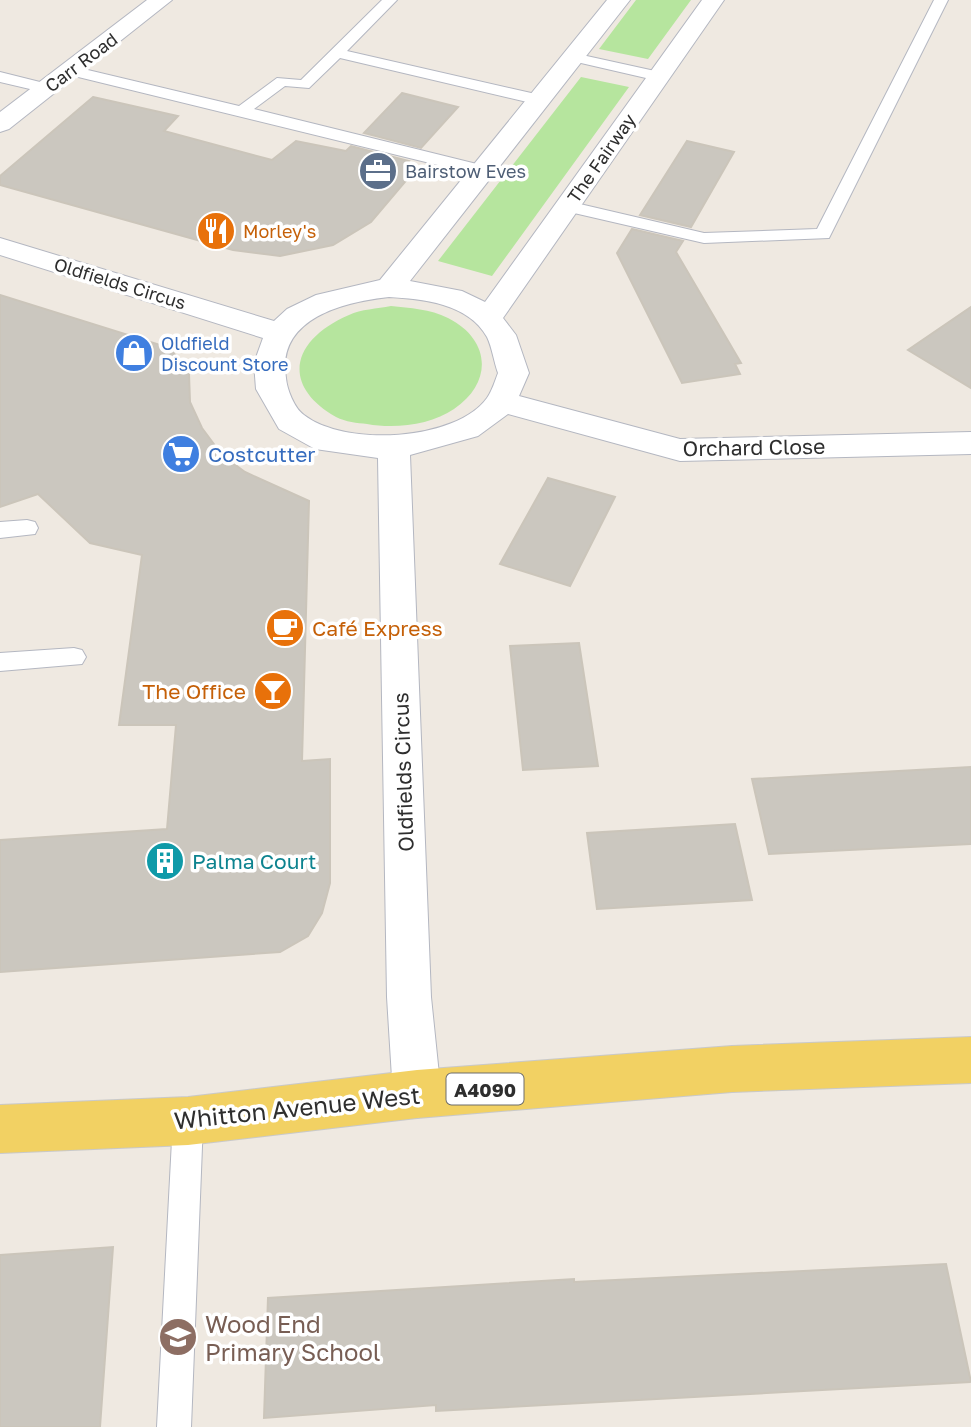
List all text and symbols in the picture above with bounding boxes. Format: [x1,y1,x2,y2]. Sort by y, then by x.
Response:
street label: Carr Road [40,28,122,96]
street label: The Fairway [562,109,640,207]
office icon: Bairstow Eves [357,150,399,192]
place label: Bairstow Eves [405,160,526,182]
restaurant icon: Morley's [195,210,237,252]
place label: Morley's [243,220,316,242]
street label: Oldfields Circus [51,253,189,313]
shop icon: Oldfield Discount Store [113,332,155,374]
place label: Oldfield Discount Store [161,332,289,375]
supermarket icon: Costcutter [160,433,202,475]
street label: Orchard Close [682,433,826,461]
place label: Costcutter [208,441,316,467]
cafe icon: Café Express [264,607,306,649]
place label: Café Express [312,615,443,641]
bar icon: The Office [252,670,294,712]
place label: The Office [142,678,246,704]
street label: Oldfields Circus [387,692,419,852]
building icon: Palma Court [144,840,186,882]
place label: Palma Court [192,848,316,874]
road number: A4090 [447,1074,524,1105]
street label: Whitton Avenue West [172,1080,422,1134]
place label: Wood End Primary School [205,1309,381,1366]
school or university icon: Wood End Primary School [157,1316,199,1358]

